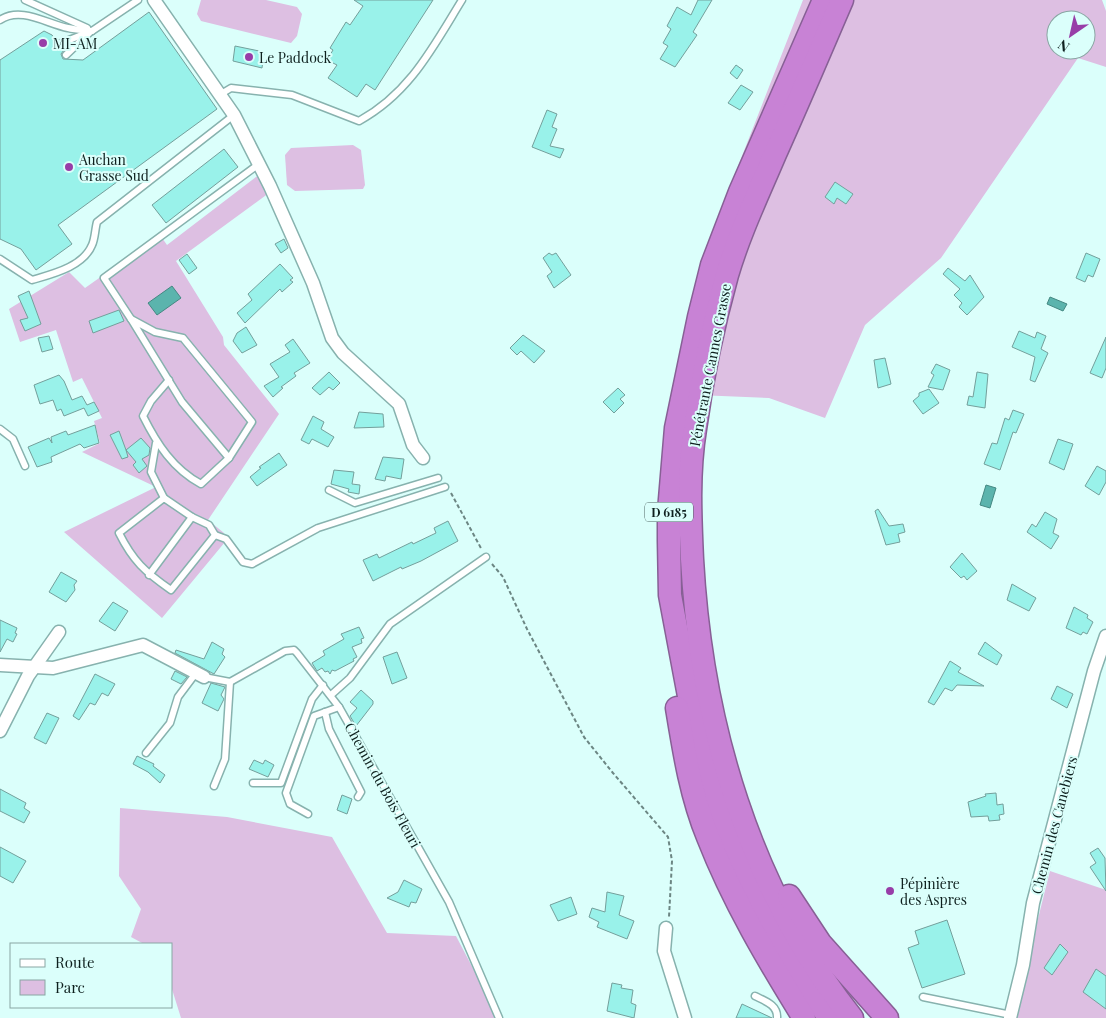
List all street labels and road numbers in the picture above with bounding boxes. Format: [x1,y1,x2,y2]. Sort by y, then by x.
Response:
street label: Pénétrante Cannes Grasse [685,282,735,448]
road number: D 6185 [645,502,693,522]
street label: Chemin du Bois Fleuri [341,719,425,851]
street label: Chemin des Canebiers [1026,754,1082,896]

